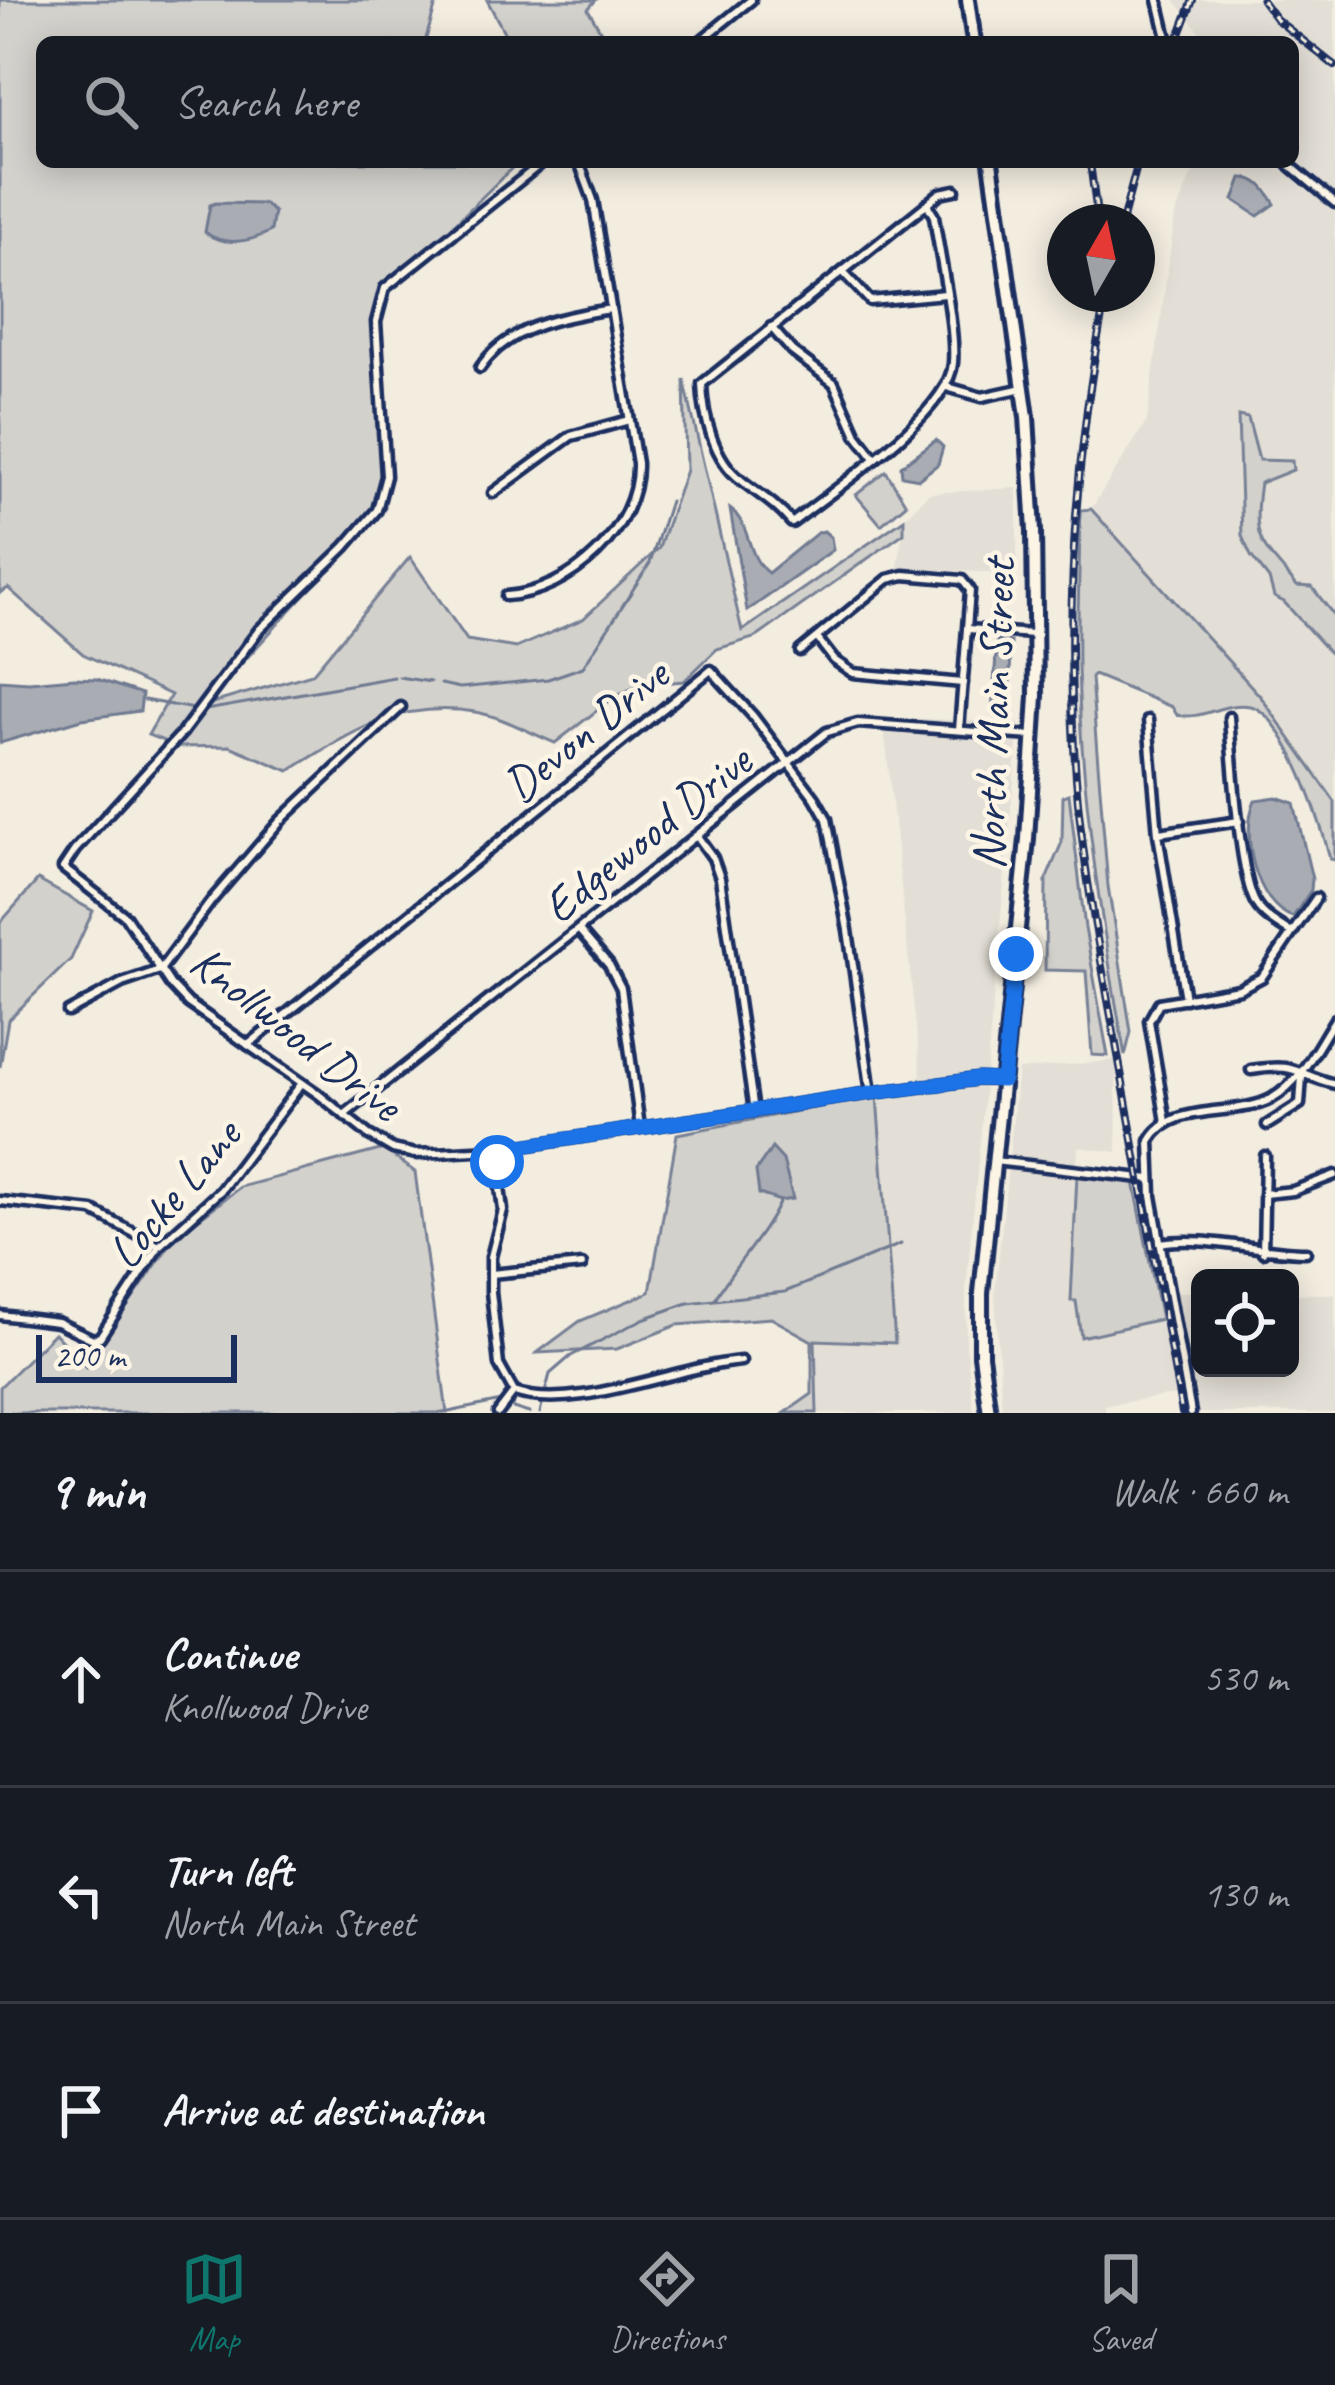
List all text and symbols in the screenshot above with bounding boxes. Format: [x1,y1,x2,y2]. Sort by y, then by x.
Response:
search box [36,36,1299,168]
icon: search [78,69,144,135]
text: Search here [174,74,357,131]
north arrow [1047,204,1155,312]
street label: North Main Street [958,554,1029,870]
street label: Devon Drive [491,643,683,815]
street label: Edgewood Drive [530,729,766,936]
route end [989,927,1043,981]
street label: Knollwood Drive [179,932,417,1136]
street label: Locke Lane [94,1104,256,1281]
route start [470,1135,524,1189]
map controls [1191,1269,1299,1377]
button: locate [1191,1269,1299,1377]
scale bar [36,1329,237,1382]
text: 200 m [54,1335,125,1377]
text: 9 min [48,1459,145,1523]
text: Walk · 660 m [1111,1467,1287,1516]
text: Continue [162,1626,296,1683]
icon: ahead [48,1646,114,1712]
text: 530 m [1203,1654,1287,1703]
text: Knollwood Drive [162,1683,367,1732]
text: Turn left [162,1842,292,1899]
icon: left [48,1862,114,1928]
text: 130 m [1203,1870,1287,1919]
text: North Main Street [162,1899,415,1948]
icon: arrive [48,2078,114,2144]
text: Arrive at destination [162,2082,484,2139]
tab: Map [181,2246,247,2360]
tab: Directions [610,2246,725,2360]
tab: Saved [1088,2246,1154,2360]

